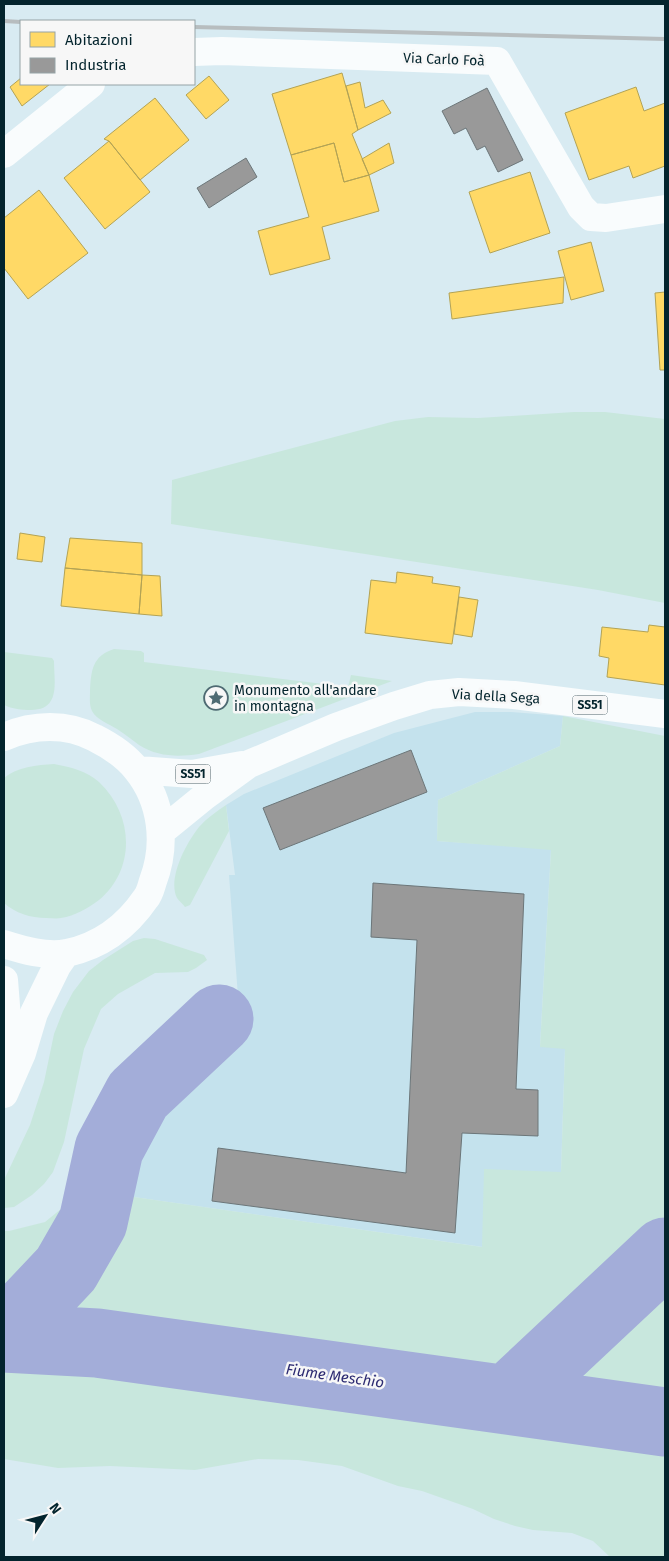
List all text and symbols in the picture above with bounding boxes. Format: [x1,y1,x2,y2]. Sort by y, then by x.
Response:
legend [20,20,195,85]
text: Abitazioni [65,31,133,49]
street label: Via Carlo Foà [403,50,485,69]
text: Industria [65,56,127,74]
place label: Monumento all'andare in montagna [234,682,377,715]
place icon: Monumento all'andare in montagna [203,685,229,711]
street label: Via della Sega [451,686,541,707]
road number: SS51 [572,696,608,714]
road number: SS51 [176,764,210,784]
water label: Fiume Meschio [285,1360,385,1392]
north arrow [20,1491,70,1541]
text: N [46,1500,65,1517]

